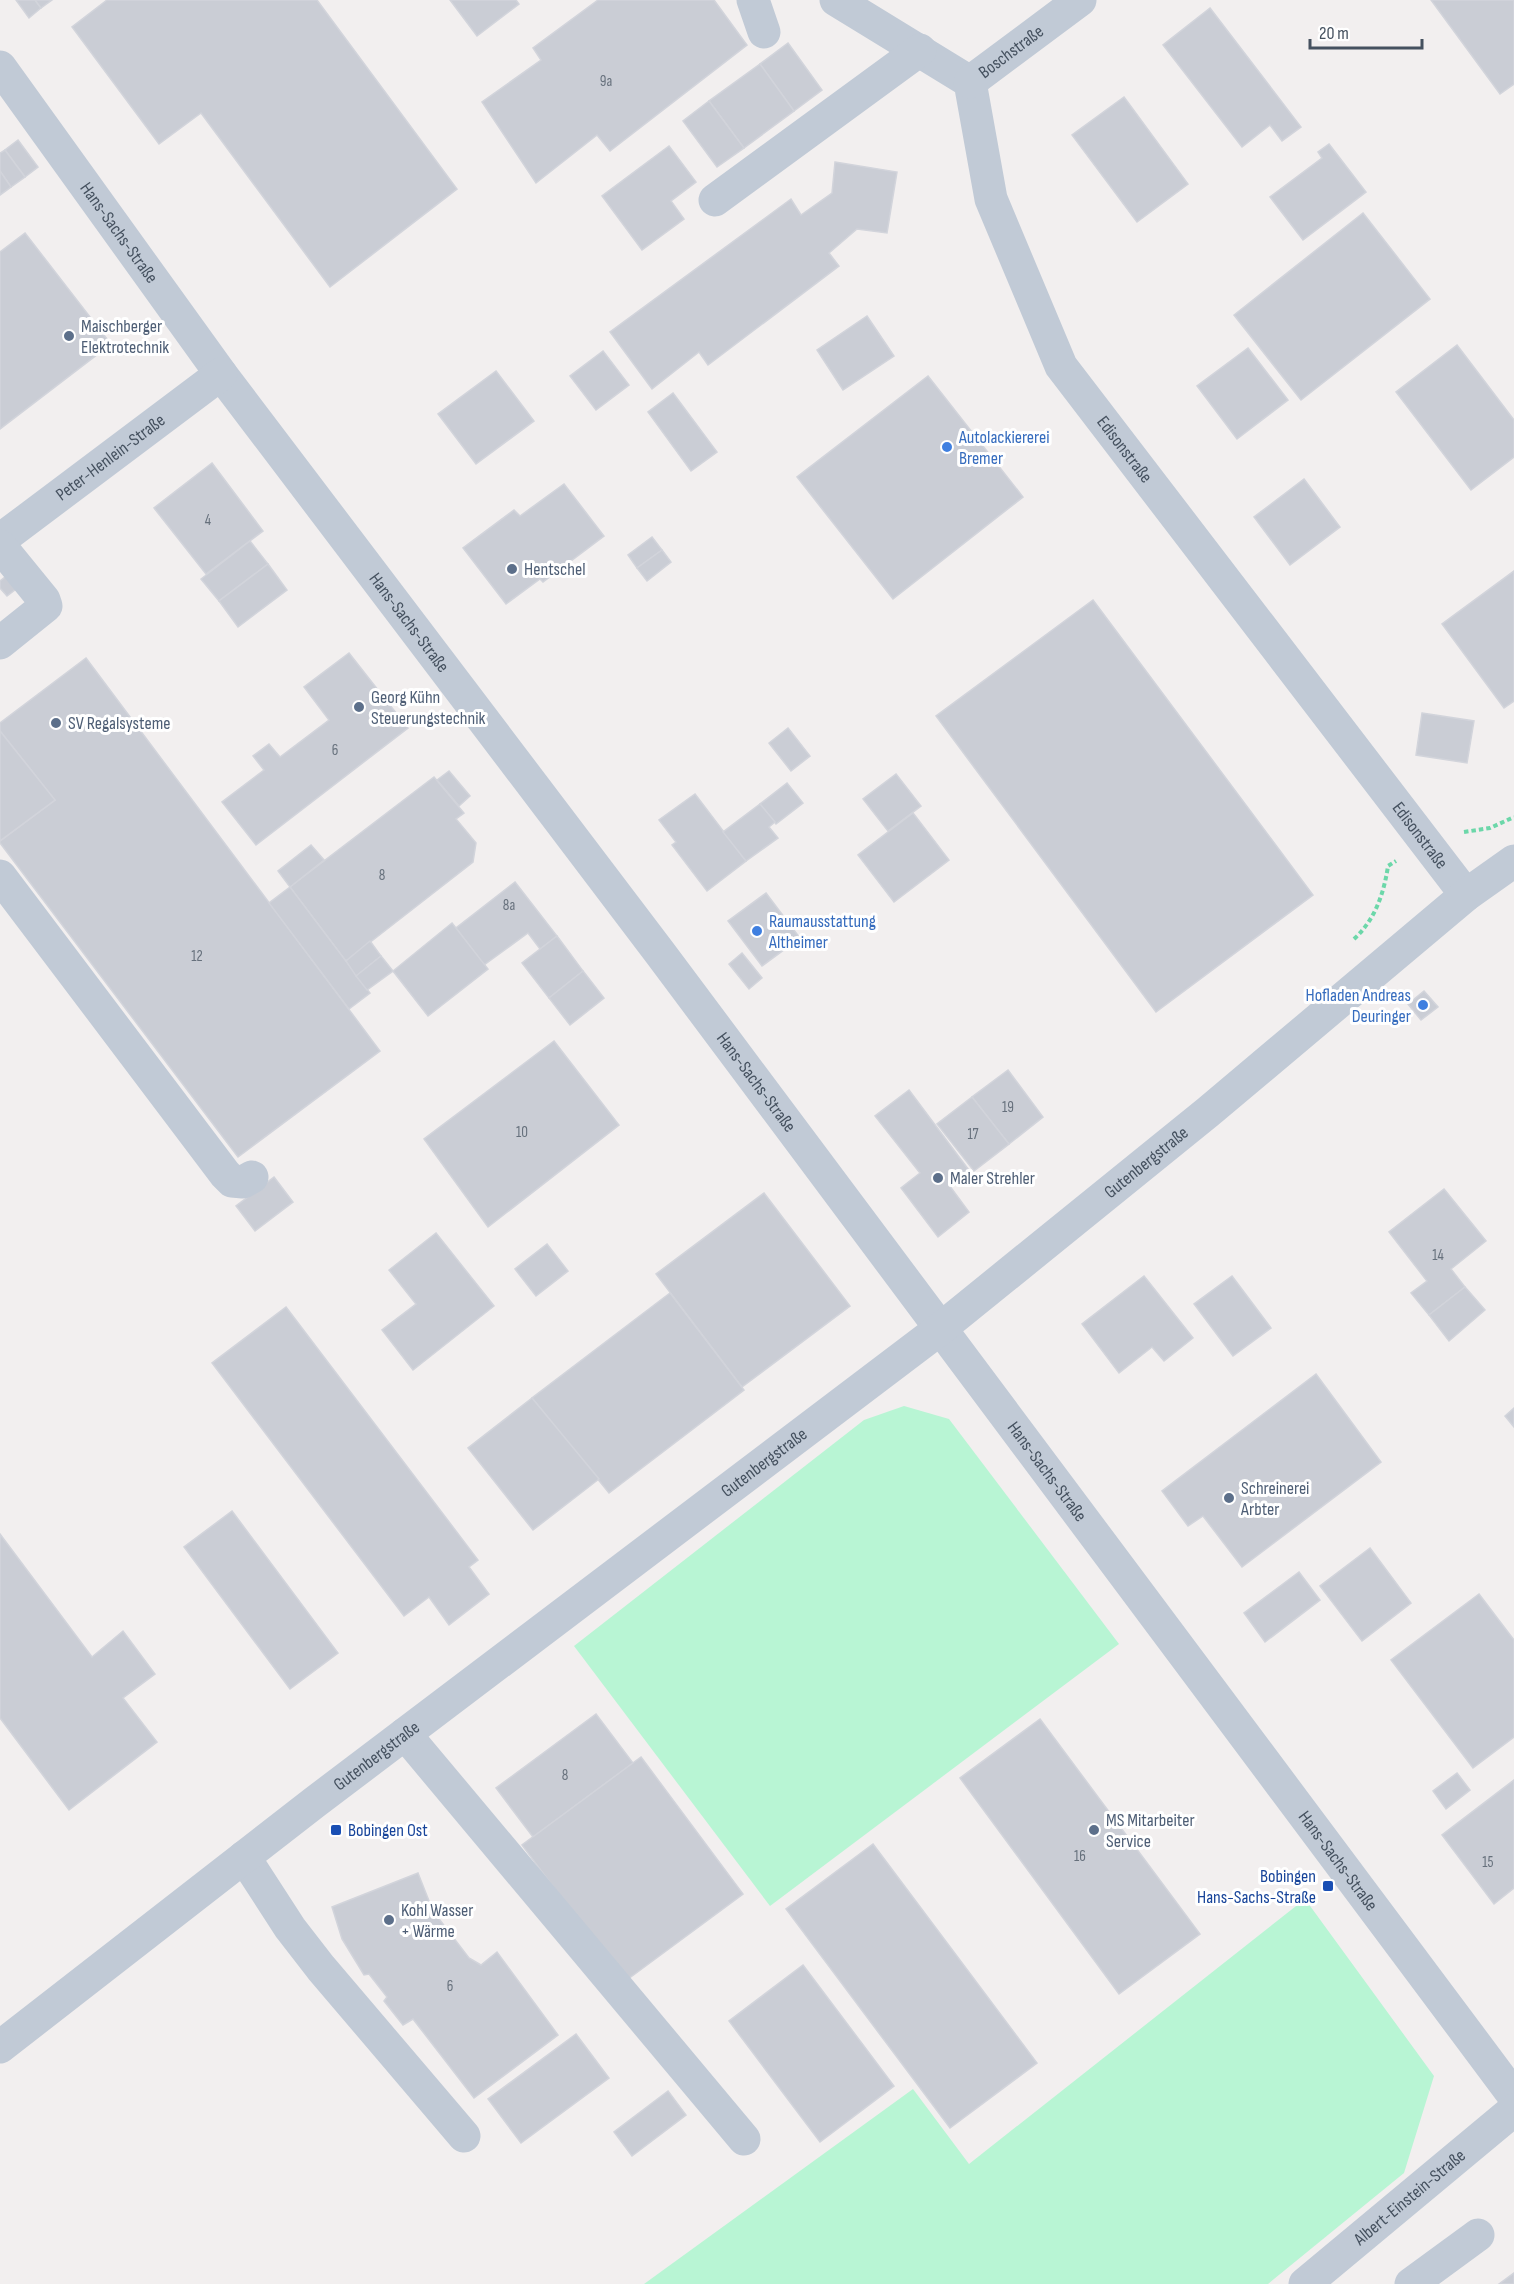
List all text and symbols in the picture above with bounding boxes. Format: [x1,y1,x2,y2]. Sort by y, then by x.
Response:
scale bar [1310,12,1422,50]
street label: Boschstraße [975,21,1048,83]
text: 20 m [1319,23,1349,44]
house number: 9a [600,72,612,91]
street label: Hans-Sachs-Straße [75,178,162,287]
place label: Maischberger Elektrotechnik [81,316,169,358]
marker: Maischberger Elektrotechnik [62,329,76,343]
street label: Peter-Henlein-Straße [52,410,169,505]
street label: Edisonstraße [1092,412,1157,487]
place label: Autolackiererei Bremer [958,427,1050,469]
marker: Autolackiererei Bremer [940,440,954,454]
house number: 4 [205,511,211,530]
place label: Hentschel [524,559,586,580]
marker: Hentschel [505,562,519,576]
street label: Hans-Sachs-Straße [365,569,453,677]
place label: Georg Kühn Steuerungstechnik [371,687,486,729]
marker: Georg Kühn Steuerungstechnik [352,700,366,714]
place label: SV Regalsysteme [68,713,170,734]
marker: SV Regalsysteme [49,716,63,730]
house number: 6 [332,741,338,760]
street label: Edisonstraße [1388,798,1452,873]
house number: 8 [379,866,385,885]
house number: 8a [503,896,515,915]
place label: Raumausstattung Altheimer [768,911,876,953]
marker: Raumausstattung Altheimer [750,924,764,938]
house number: 12 [191,947,203,966]
place label: Hofladen Andreas Deuringer [1306,985,1411,1027]
marker: Hofladen Andreas Deuringer [1416,998,1430,1012]
street label: Hans-Sachs-Straße [712,1028,800,1136]
house number: 19 [1002,1098,1014,1117]
street label: Gutenbergstraße [1100,1122,1193,1203]
house number: 10 [516,1123,528,1142]
house number: 17 [967,1125,979,1144]
place label: Maler Strehler [950,1168,1035,1189]
marker: Maler Strehler [931,1171,945,1185]
house number: 14 [1432,1246,1444,1265]
street label: Hans-Sachs-Straße [1003,1418,1091,1526]
street label: Gutenbergstraße [717,1424,811,1502]
place label: Schreinerei Arbter [1240,1478,1309,1520]
marker: Schreinerei Arbter [1222,1491,1236,1505]
street label: Gutenbergstraße [330,1717,424,1795]
house number: 8 [562,1766,568,1785]
street label: Hans-Sachs-Straße [1294,1807,1382,1915]
place label: MS Mitarbeiter Service [1106,1810,1195,1852]
place label: Bobingen Ost [348,1820,428,1841]
marker: Bobingen Ost [329,1823,343,1837]
marker: MS Mitarbeiter Service [1087,1823,1101,1837]
house number: 16 [1074,1847,1086,1866]
house number: 15 [1482,1853,1494,1872]
place label: Bobingen Hans-Sachs-Straße [1197,1866,1316,1908]
marker: Bobingen Hans-Sachs-Straße [1321,1879,1335,1893]
place label: Kohl Wasser + Wärme [401,1900,474,1942]
marker: Kohl Wasser + Wärme [382,1913,396,1927]
house number: 6 [447,1977,453,1996]
street label: Albert-Einstein-Straße [1349,2145,1470,2250]

